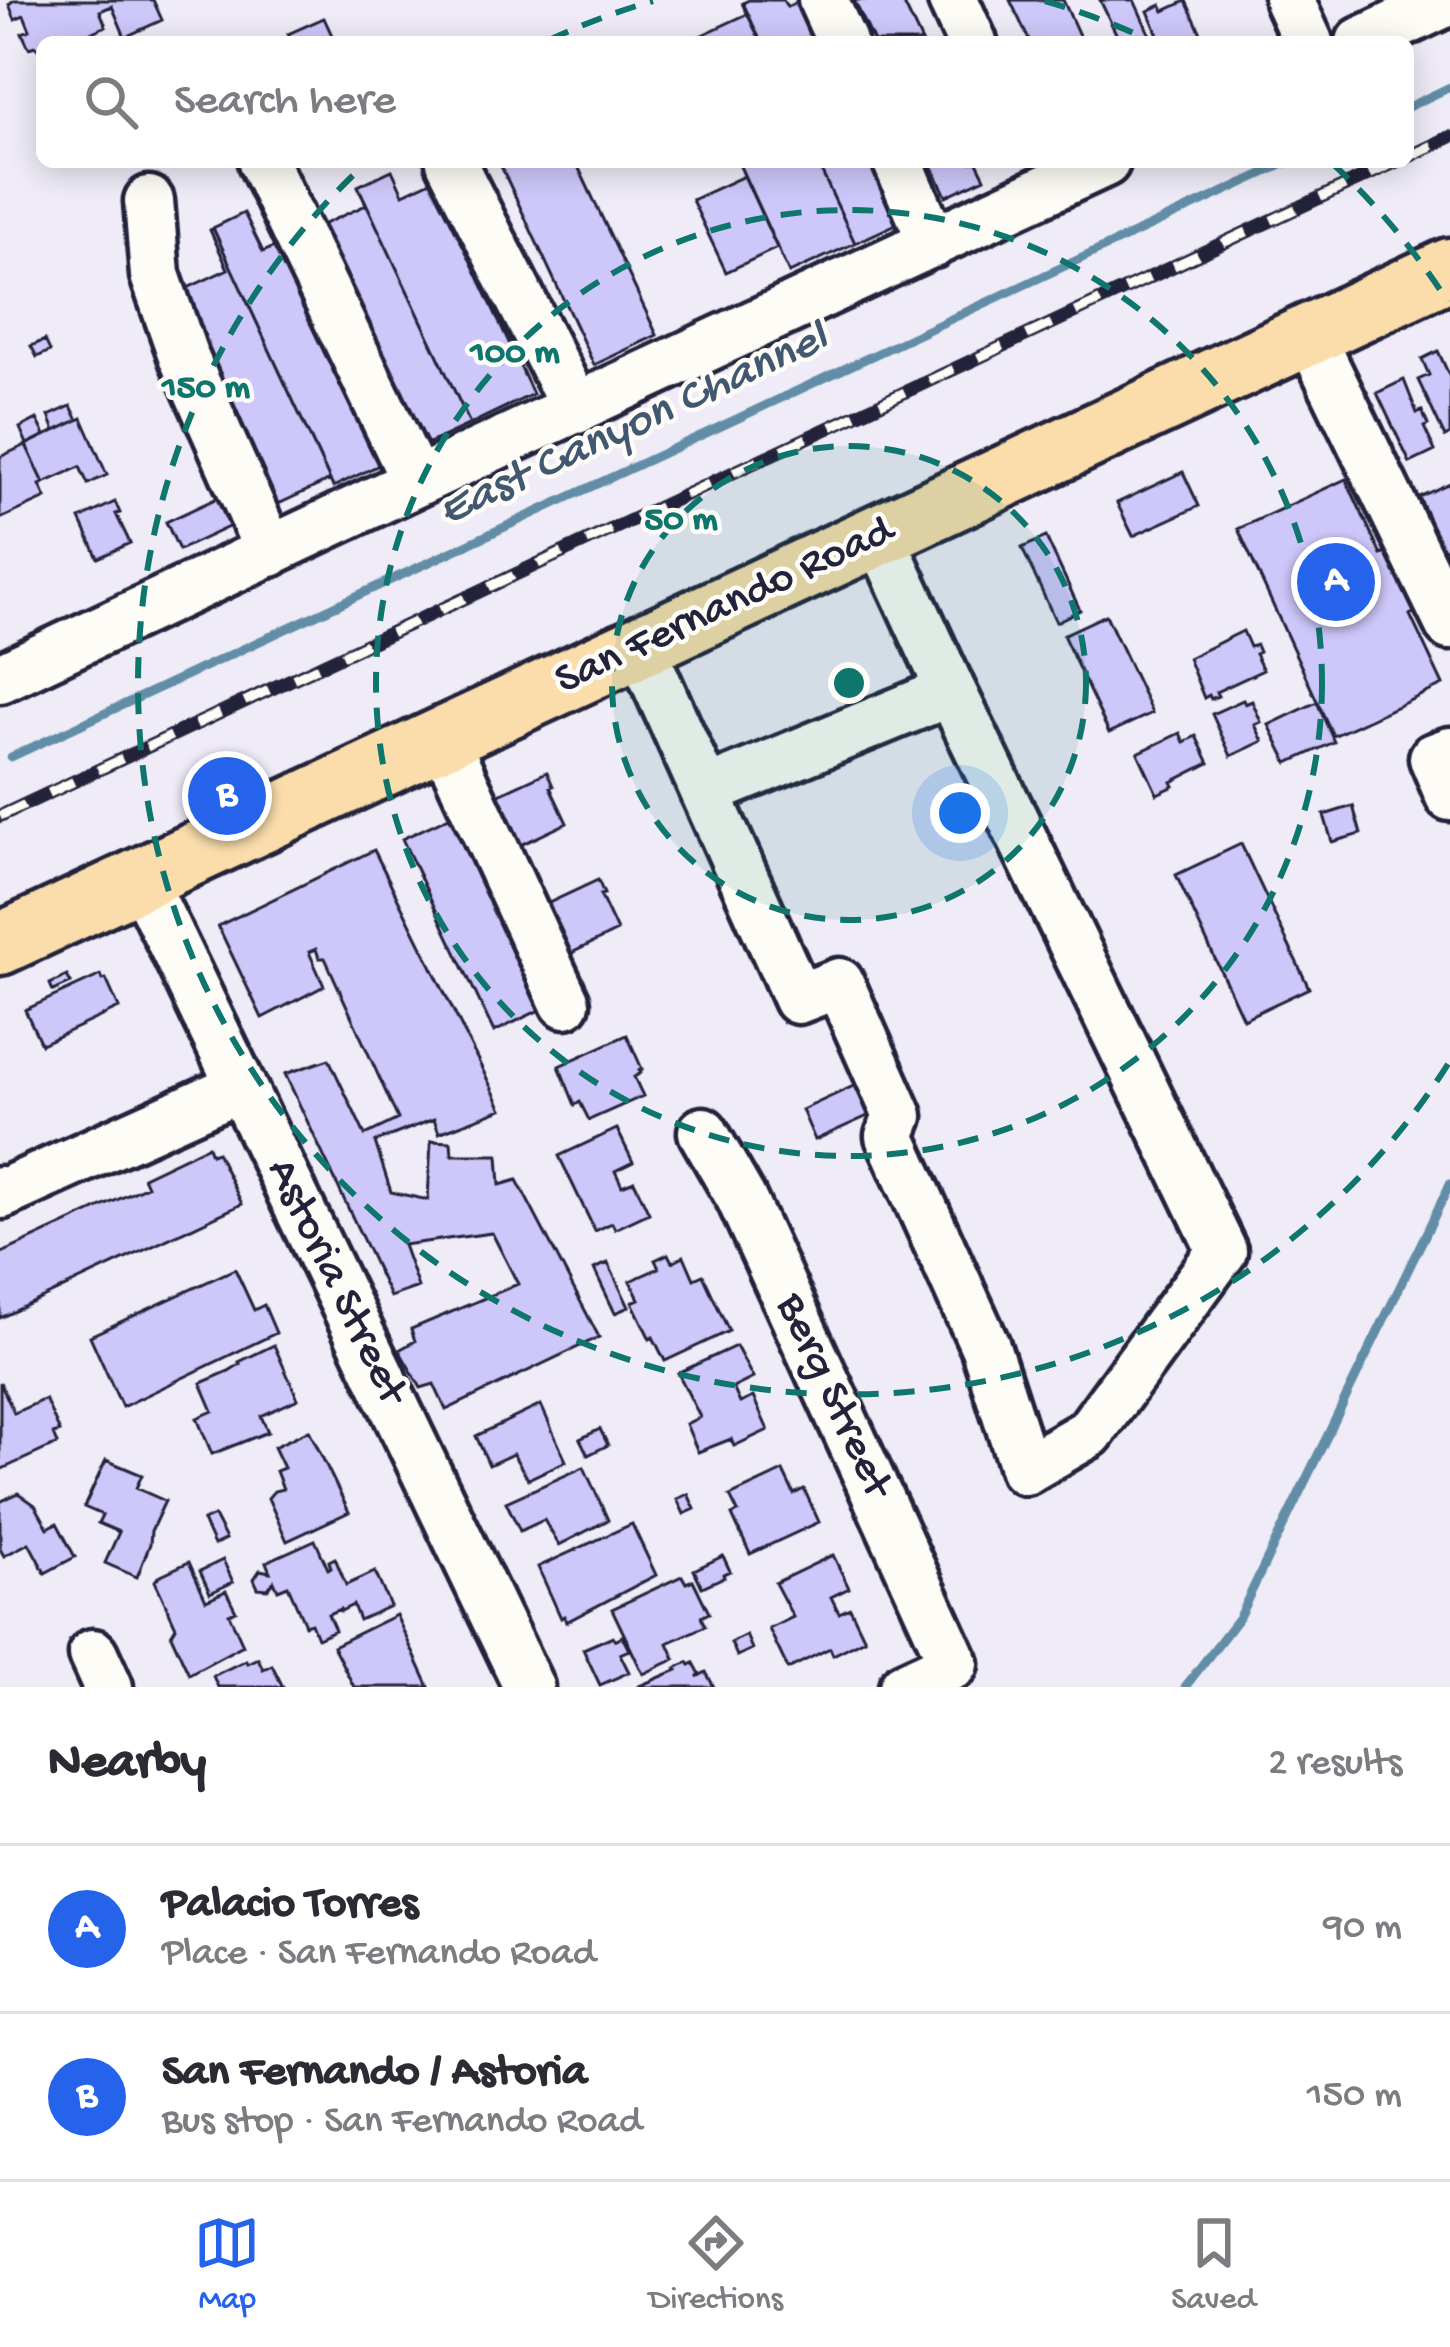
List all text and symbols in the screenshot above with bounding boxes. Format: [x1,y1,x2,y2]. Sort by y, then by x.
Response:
search box [36,36,1414,168]
icon: search [78,69,144,135]
text: Search here [174,76,396,129]
water label: East Canyon Channel [430,311,840,542]
text: 100 m [468,333,560,376]
text: 150 m [160,368,250,411]
text: 50 m [644,500,718,543]
street label: San Fernando Road [548,504,906,708]
pin: A [1297,537,1375,627]
centre of rings [828,662,870,704]
pin: B [188,751,266,841]
your location [930,783,990,843]
street label: Astoria Street [253,1151,419,1416]
street label: Berg Street [761,1285,904,1509]
text: Nearby [48,1735,206,1795]
text: 2 results [1268,1742,1402,1788]
text: Palacio Torres [162,1879,418,1932]
text: A [75,1906,99,1952]
text: 90 m [1323,1906,1402,1952]
text: Place · San Fernando Road [162,1932,596,1978]
text: San Fernando / Astoria [162,2047,587,2100]
text: B [77,2074,97,2120]
text: 150 m [1307,2074,1402,2120]
text: Bus stop · San Fernando Road [162,2100,642,2146]
tab: Map [194,2210,260,2320]
tab: Directions [649,2210,783,2320]
tab: Saved [1171,2210,1256,2320]

